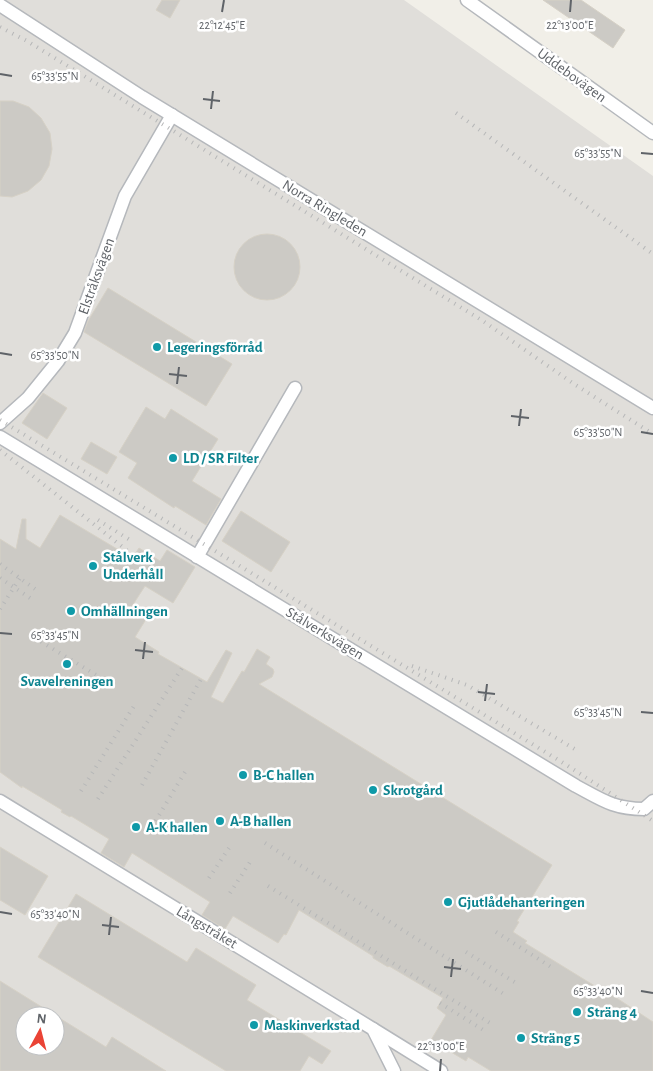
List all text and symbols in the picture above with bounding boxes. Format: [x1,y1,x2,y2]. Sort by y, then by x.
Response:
text: 22°12'45"E [199,19,245,31]
text: 22°13'00"E [546,19,594,31]
street label: Uddebovägen [534,45,609,105]
text: 65°33'55"N [31,70,79,82]
text: 65°33'55"N [574,147,622,159]
street label: Norra Ringleden [280,177,370,240]
street label: Elstråksvägen [76,236,117,316]
place label: Legeringsförråd [167,340,263,355]
marker: Legeringsförråd [151,341,163,353]
text: 65°33'50"N [31,349,79,361]
text: 65°33'50"N [574,426,622,438]
place label: LD / SR Filter [183,451,259,466]
marker: LD / SR Filter [167,452,179,464]
place label: Stålverk Underhåll [103,550,163,582]
marker: Stålverk Underhåll [87,560,99,572]
place label: Omhällningen [81,604,168,619]
street label: Stålverksvägen [283,604,366,662]
marker: Omhällningen [65,605,77,617]
text: 65°33'45"N [31,629,79,641]
marker: Svavelreningen [61,658,73,670]
place label: Svavelreningen [21,674,113,689]
text: 65°33'45"N [574,706,622,718]
place label: B-C hallen [253,768,314,783]
marker: B-C hallen [237,769,249,781]
place label: Skrotgård [383,783,443,798]
marker: Skrotgård [367,784,379,796]
place label: A-B hallen [230,814,292,829]
marker: A-B hallen [214,815,226,827]
place label: A-K hallen [146,820,208,835]
marker: A-K hallen [130,821,142,833]
place label: Gjutlådehanteringen [458,895,585,910]
marker: Gjutlådehanteringen [442,896,454,908]
street label: Långstråket [174,903,240,952]
text: 65°33'40"N [30,908,80,920]
text: 65°33'40"N [573,985,623,997]
place label: Sträng 4 [587,1005,637,1020]
north arrow [15,1006,65,1056]
marker: Sträng 4 [571,1006,583,1018]
text: N [36,1012,47,1027]
place label: Maskinverkstad [264,1018,360,1033]
marker: Maskinverkstad [248,1019,260,1031]
place label: Sträng 5 [531,1031,580,1046]
marker: Sträng 5 [515,1032,527,1044]
text: 22°13'00"E [417,1040,465,1052]

